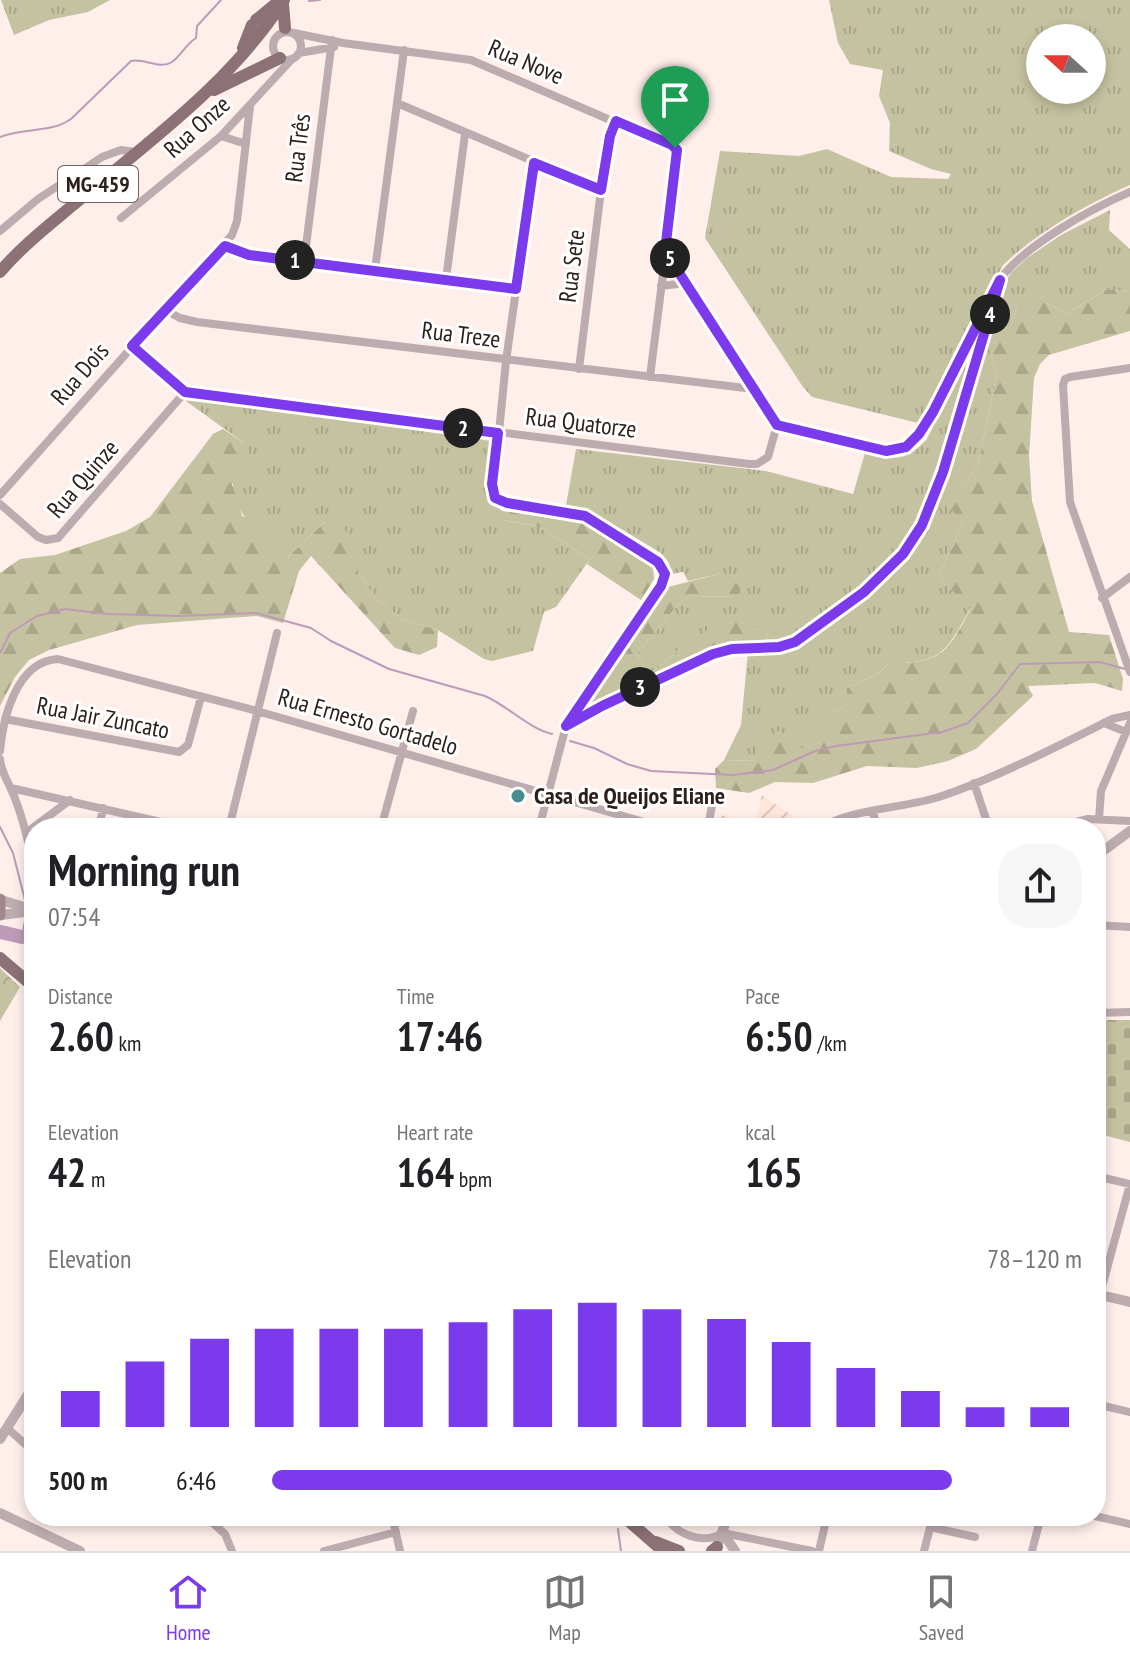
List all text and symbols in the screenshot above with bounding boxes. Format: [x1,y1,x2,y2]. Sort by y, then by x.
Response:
north arrow [1026,24,1106,104]
map controls [1026,24,1106,104]
street label: Rua Nove [484,32,569,91]
pin [641,66,709,148]
icon: arrive [653,78,697,122]
street label: Rua Onze [157,89,236,164]
street label: Rua Três [278,112,317,184]
road number: MG-459 [58,166,138,202]
street label: Rua Sete [552,228,591,304]
pin: 5 [650,238,690,278]
pin: 1 [275,240,315,280]
text: 5 [665,244,675,272]
text: 1 [290,246,300,274]
pin: 4 [970,294,1010,334]
text: 4 [985,300,995,328]
street label: Rua Treze [420,314,502,355]
street label: Rua Dois [44,336,115,411]
street label: Rua Quatorze [524,400,638,445]
pin: 2 [443,408,483,448]
text: 2 [458,414,468,442]
street label: Rua Quinze [40,433,125,524]
pin: 3 [620,667,660,707]
text: 3 [635,673,645,701]
street label: Rua Ernesto Gortadelo [275,681,462,762]
street label: Rua Jair Zuncato [34,689,172,746]
place label: Casa de Queijos Eliane [534,780,725,811]
marker: Casa de Queijos Eliane [509,787,527,805]
text: Morning run [48,841,240,898]
button: share [998,844,1082,928]
text: 07:54 [48,900,100,933]
text: Distance [48,982,113,1010]
text: Time [397,982,435,1010]
text: Pace [745,982,780,1010]
text: 2.60 [48,1010,114,1062]
text: 17:46 [397,1010,483,1062]
text: 6:50 [745,1010,813,1062]
text: km [114,1029,141,1057]
text: /km [813,1029,847,1057]
text: Elevation [48,1118,119,1146]
text: Heart rate [397,1118,473,1146]
text: kcal [745,1118,775,1146]
text: 42 [48,1146,86,1198]
text: 164 [397,1146,454,1198]
text: 165 [745,1146,803,1198]
text: m [86,1165,105,1193]
text: bpm [454,1165,492,1193]
text: Elevation [48,1242,131,1275]
text: 78–120 m [987,1242,1082,1275]
text: 500 m [48,1464,108,1497]
text: 6:46 [176,1464,216,1497]
tab: Home [166,1570,211,1646]
tab: Map [543,1570,587,1646]
tab: Saved [919,1570,964,1646]

